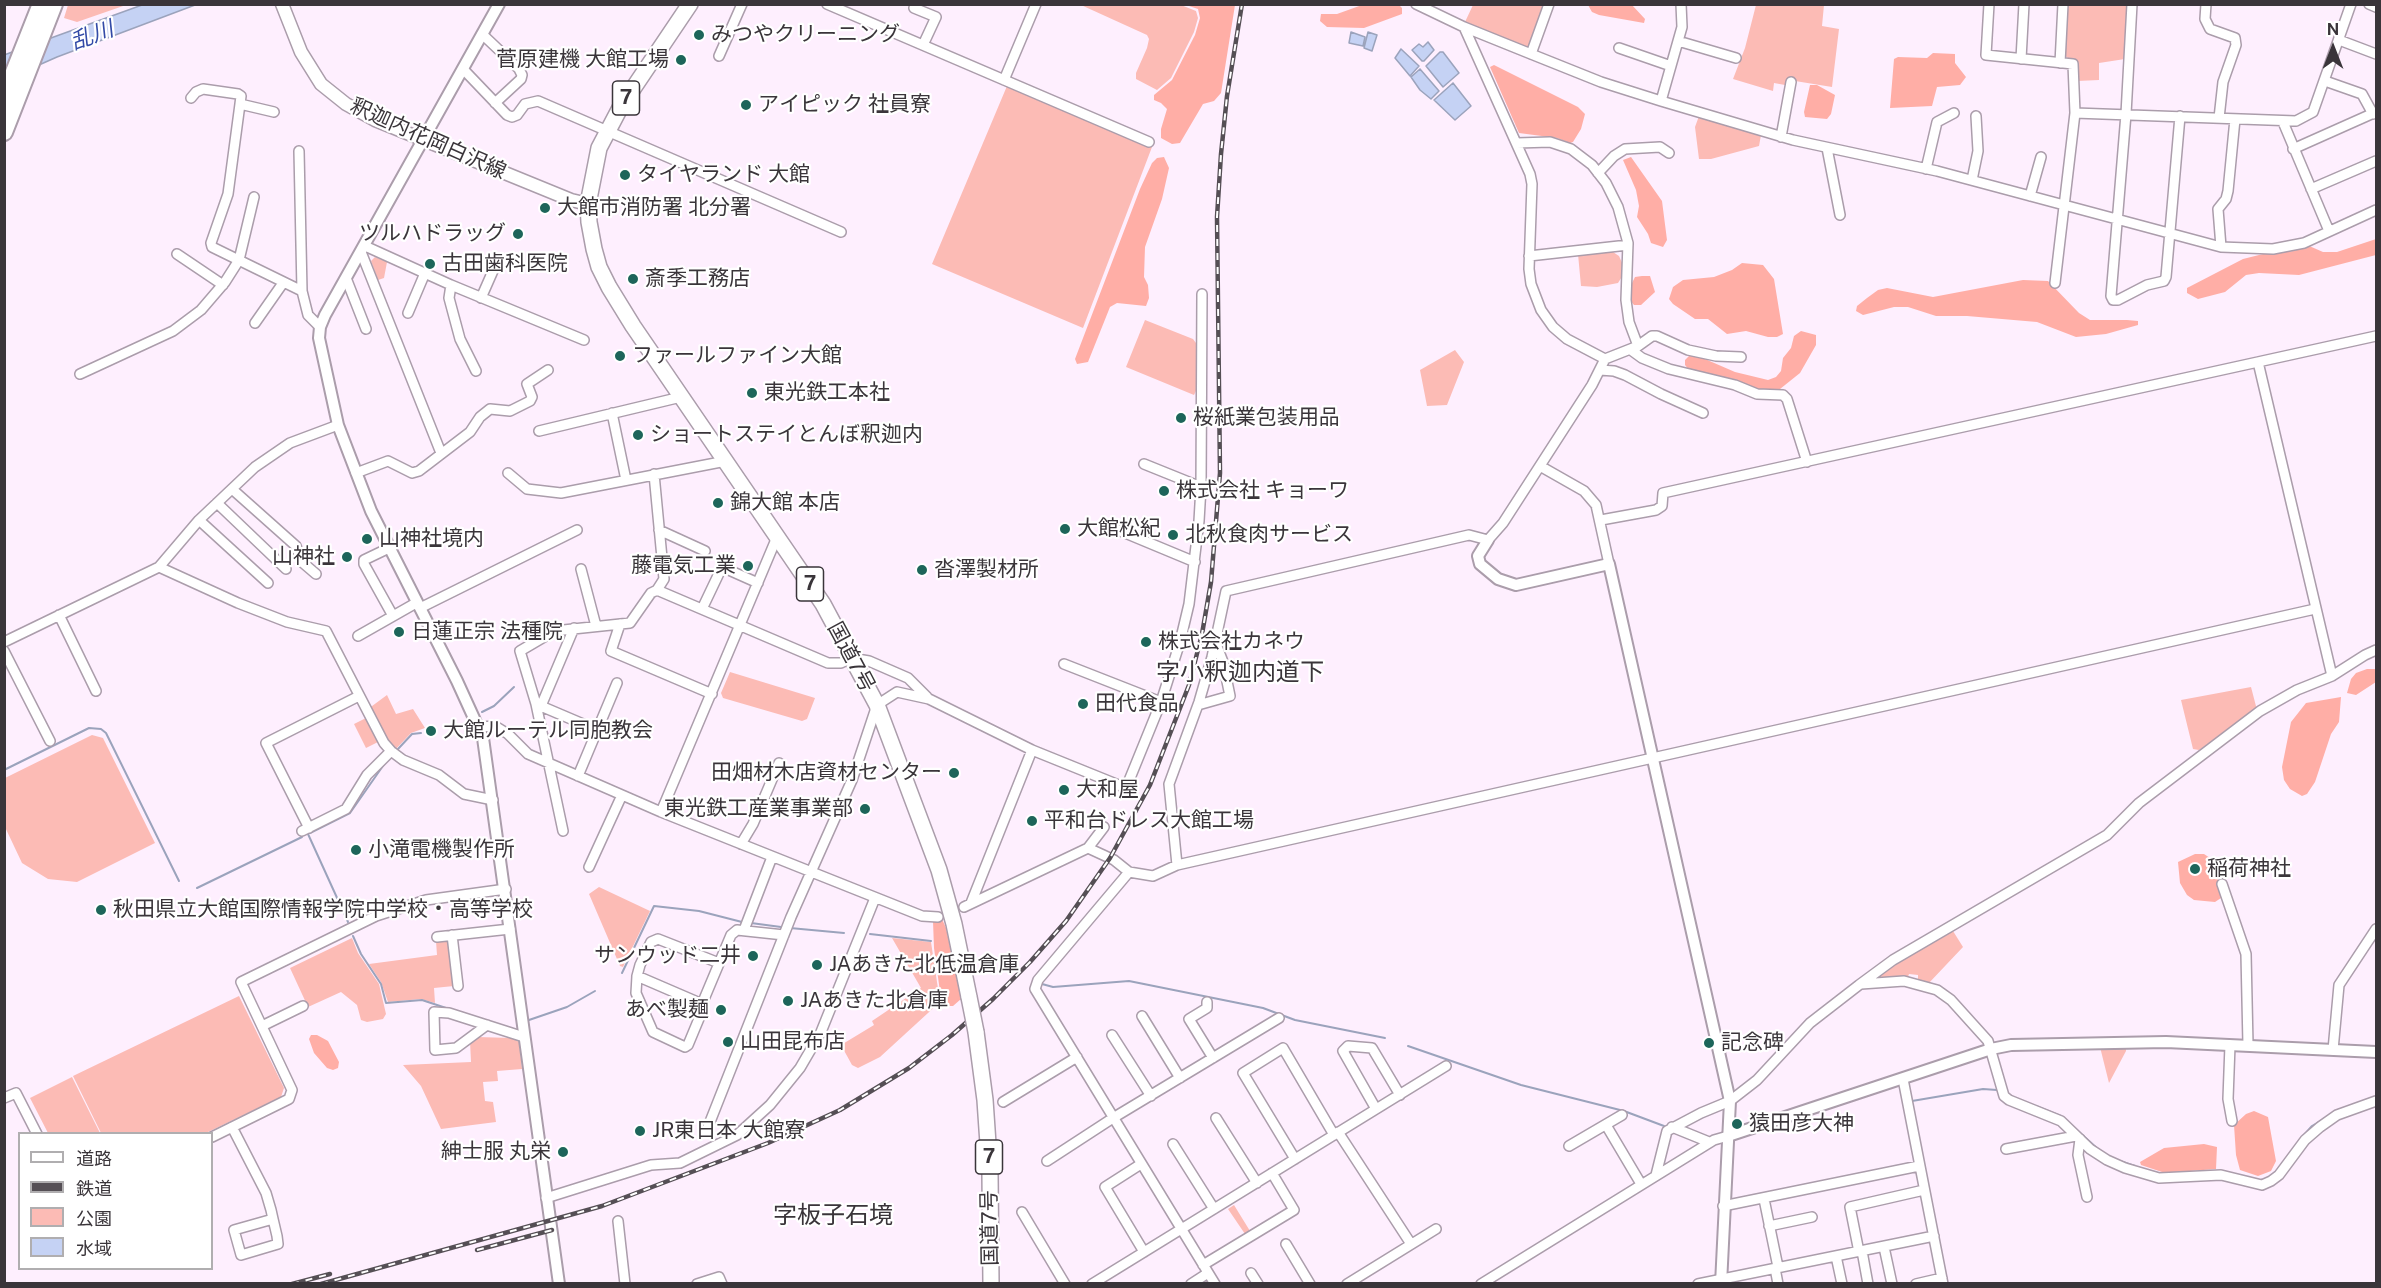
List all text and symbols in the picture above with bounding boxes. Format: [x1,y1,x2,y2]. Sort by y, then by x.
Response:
water label: 乱川 [67,16,117,56]
north arrow [2303,18,2363,78]
text: N [2327,20,2339,39]
place label: みつやクリーニング [711,22,900,48]
marker: みつやクリーニング [692,28,706,42]
place label: 菅原建機 大館工場 [496,47,669,73]
marker: 菅原建機 大館工場 [674,53,688,67]
road number: 7 [612,81,640,115]
place label: アイピック 社員寮 [758,92,931,118]
street label: 釈迦内花岡白沢線 [346,93,510,185]
marker: アイピック 社員寮 [739,98,753,112]
place label: タイヤランド 大館 [637,162,810,188]
marker: タイヤランド 大館 [618,168,632,182]
place label: 大館市消防署 北分署 [557,195,751,221]
marker: 大館市消防署 北分署 [538,201,552,215]
place label: ツルハドラッグ [359,221,506,247]
marker: ツルハドラッグ [511,227,525,241]
place label: 古田歯科医院 [442,251,568,277]
marker: 古田歯科医院 [423,257,437,271]
place label: 斎季工務店 [645,266,750,292]
marker: 斎季工務店 [626,272,640,286]
place label: ファールファイン大館 [632,343,842,369]
marker: ファールファイン大館 [613,349,627,363]
place label: 東光鉄工本社 [764,380,890,406]
marker: 東光鉄工本社 [745,386,759,400]
place label: 桜紙業包装用品 [1193,405,1340,431]
marker: 桜紙業包装用品 [1174,411,1188,425]
place label: ショートステイとんぼ釈迦内 [650,422,923,448]
marker: ショートステイとんぼ釈迦内 [631,428,645,442]
place label: 株式会社 キョーワ [1176,478,1349,504]
marker: 株式会社 キョーワ [1157,484,1171,498]
place label: 錦大館 本店 [730,490,840,516]
marker: 錦大館 本店 [711,496,725,510]
place label: 大館松紀 [1077,516,1161,542]
marker: 大館松紀 [1058,522,1072,536]
place label: 北秋食肉サービス [1185,522,1353,548]
place label: 山神社境内 [379,526,484,552]
marker: 北秋食肉サービス [1166,528,1180,542]
marker: 山神社境内 [360,532,374,546]
place label: 山神社 [272,544,335,570]
marker: 山神社 [340,550,354,564]
place label: 藤電気工業 [631,553,736,579]
place label: 沓澤製材所 [934,557,1039,583]
marker: 藤電気工業 [741,559,755,573]
marker: 沓澤製材所 [915,563,929,577]
road number: 7 [796,567,824,601]
street label: 国道7号 [822,618,880,696]
place label: 日蓮正宗 法種院 [411,619,563,645]
marker: 日蓮正宗 法種院 [392,625,406,639]
place label: 株式会社カネウ [1158,629,1305,655]
marker: 株式会社カネウ [1139,635,1153,649]
district label: 字小釈迦内道下 [1156,659,1324,687]
place label: 田代食品 [1095,691,1179,717]
marker: 田代食品 [1076,697,1090,711]
place label: 大館ルーテル同胞教会 [443,718,653,744]
marker: 大館ルーテル同胞教会 [424,724,438,738]
place label: 田畑材木店資材センター [711,760,942,786]
marker: 田畑材木店資材センター [947,766,961,780]
place label: 大和屋 [1076,777,1139,803]
marker: 大和屋 [1057,783,1071,797]
place label: 東光鉄工産業事業部 [664,796,853,822]
marker: 東光鉄工産業事業部 [858,802,872,816]
place label: 平和台ドレス大館工場 [1044,808,1254,834]
marker: 平和台ドレス大館工場 [1025,814,1039,828]
place label: 小滝電機製作所 [368,837,515,863]
marker: 小滝電機製作所 [349,843,363,857]
place label: 稲荷神社 [2207,856,2291,882]
marker: 稲荷神社 [2188,862,2202,876]
place label: 秋田県立大館国際情報学院中学校・高等学校 [113,897,533,923]
marker: 秋田県立大館国際情報学院中学校・高等学校 [94,903,108,917]
place label: サンウッド二井 [594,943,741,969]
marker: サンウッド二井 [746,949,760,963]
place label: JAあきた北低温倉庫 [829,952,1019,978]
marker: JAあきた北低温倉庫 [810,958,824,972]
place label: JAあきた北倉庫 [800,988,948,1014]
marker: JAあきた北倉庫 [781,994,795,1008]
place label: あべ製麺 [625,997,709,1023]
marker: あべ製麺 [714,1003,728,1017]
place label: 山田昆布店 [740,1029,845,1055]
place label: 記念碑 [1721,1030,1784,1056]
marker: 山田昆布店 [721,1035,735,1049]
marker: 記念碑 [1702,1036,1716,1050]
place label: 猿田彦大神 [1749,1111,1854,1137]
marker: 猿田彦大神 [1730,1117,1744,1131]
place label: JR東日本 大館寮 [652,1118,805,1144]
marker: JR東日本 大館寮 [633,1124,647,1138]
legend [18,1132,213,1270]
place label: 紳士服 丸栄 [441,1139,551,1165]
road number: 7 [976,1140,1002,1174]
marker: 紳士服 丸栄 [556,1145,570,1159]
text: 道路 [76,1148,112,1169]
text: 鉄道 [76,1178,112,1199]
street label: 国道7号 [977,1190,1003,1266]
district label: 字板子石境 [773,1202,893,1230]
text: 公園 [76,1208,112,1229]
text: 水域 [76,1238,112,1259]

